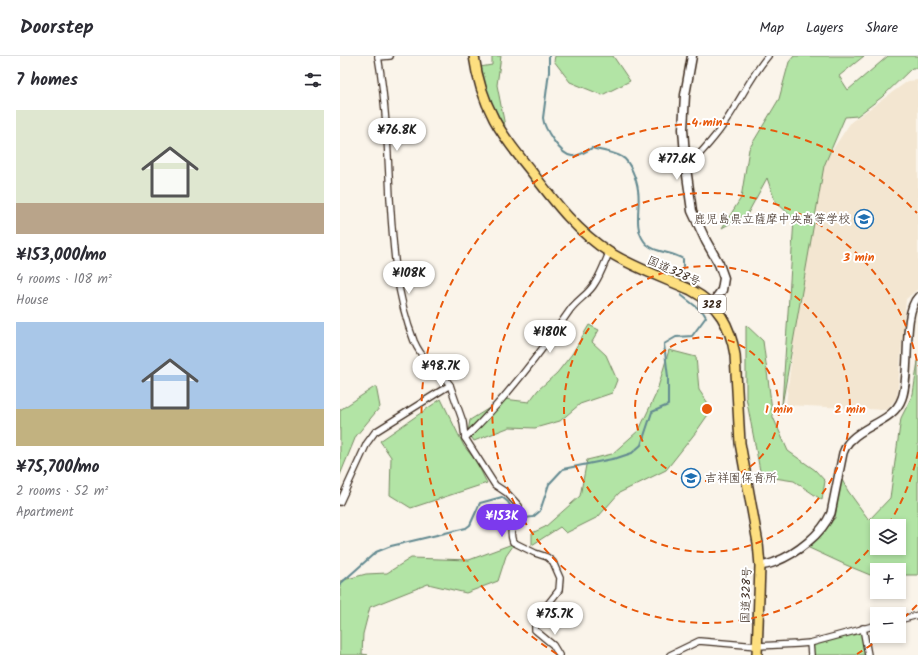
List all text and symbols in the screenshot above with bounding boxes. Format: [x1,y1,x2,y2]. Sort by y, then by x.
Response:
text: Doorstep [20,13,94,43]
text: Map [760,17,784,39]
text: Layers [806,17,844,39]
text: Share [866,17,898,39]
text: 7 homes [16,67,78,94]
icon: filters [302,69,324,91]
text: 4 min [692,113,723,132]
pin: ¥76.8K [364,118,430,152]
text: ¥76.8K [377,120,417,141]
icon: home [134,136,206,208]
pin: ¥77.6K [644,147,710,181]
text: ¥77.6K [658,149,696,170]
school or university icon: 鹿児島県立薩摩中央高等学校 [853,208,875,230]
place label: 鹿児島県立薩摩中央高等学校 [694,210,850,229]
text: ¥153,000/mo [16,242,107,269]
text: 3 min [843,248,875,267]
street label: 国道328号 [644,251,704,292]
pin: ¥108K [381,261,437,295]
text: ¥108K [392,263,426,284]
text: 4 rooms · 108 m² [16,269,112,290]
text: House [16,290,48,311]
road number: 328 [698,295,726,313]
pin: ¥180K [522,320,578,354]
text: ¥180K [533,322,567,343]
icon: home [134,348,206,420]
pin: ¥98.7K [408,354,474,388]
text: ¥98.7K [421,356,461,377]
text: 1 min [765,400,793,419]
text: 2 min [834,400,866,419]
centre of rings [700,402,714,416]
text: ¥75,700/mo [16,454,99,481]
school or university icon: 吉祥園保育所 [680,467,702,489]
place label: 吉祥園保育所 [705,469,777,488]
text: 2 rooms · 52 m² [16,481,108,502]
text: Apartment [16,502,74,523]
pin: ¥153K [474,504,530,538]
text: ¥153K [485,506,519,527]
map controls [870,519,906,643]
button: layers [870,519,906,555]
button: + [870,563,906,599]
street label: 国道328号 [736,566,757,624]
pin: ¥75.7K [522,602,588,636]
text: ¥75.7K [536,604,574,625]
button: − [870,607,906,643]

